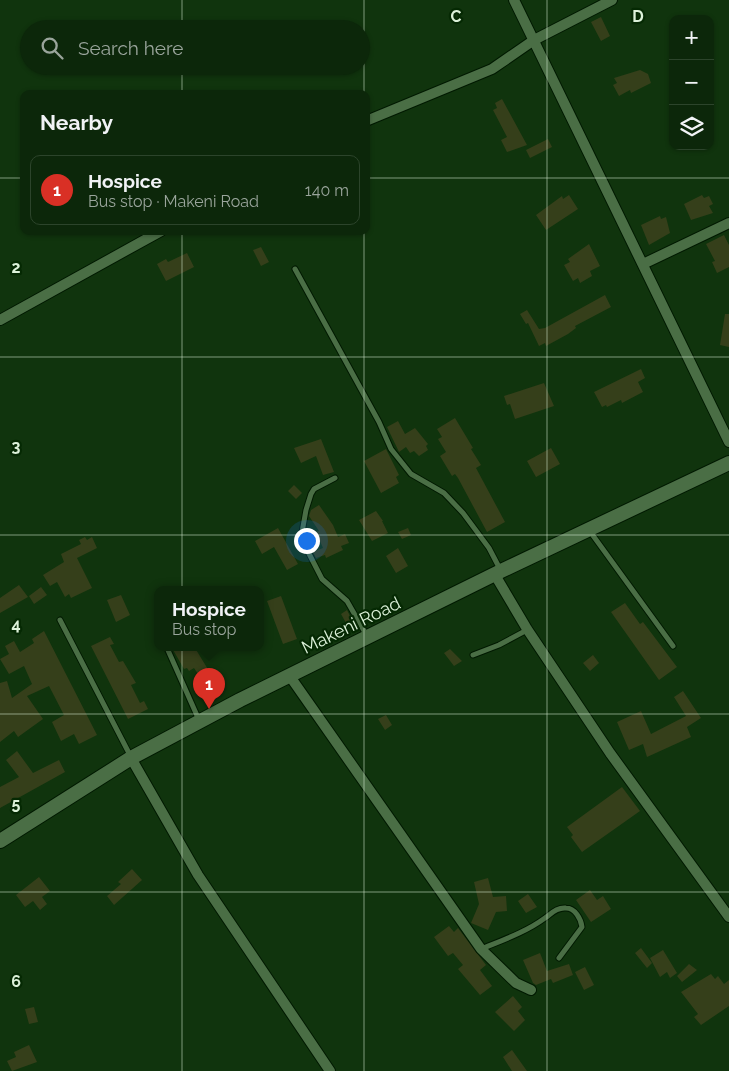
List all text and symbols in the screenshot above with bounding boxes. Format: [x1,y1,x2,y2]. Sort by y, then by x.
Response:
text: C [451,7,462,26]
text: D [632,7,644,26]
map controls [669,15,714,150]
button: + [669,15,714,60]
search box [20,20,370,75]
icon: search [38,34,66,62]
text: Search here [78,37,184,59]
button: − [669,60,714,105]
button: layers [669,105,714,150]
text: Nearby [40,110,113,135]
text: Hospice [88,170,162,192]
text: 1 [53,181,61,200]
text: 140 m [305,181,349,200]
text: Bus stop · Makeni Road [88,192,259,211]
text: 2 [11,258,21,277]
text: 3 [12,437,21,456]
your location [294,528,320,554]
popup [154,586,264,651]
street label: Makeni Road [298,592,404,658]
text: Hospice [172,598,246,620]
text: 4 [11,615,21,634]
text: Bus stop [172,620,236,639]
pin: 1 [193,668,225,709]
text: 5 [12,794,21,813]
text: 6 [11,972,21,991]

